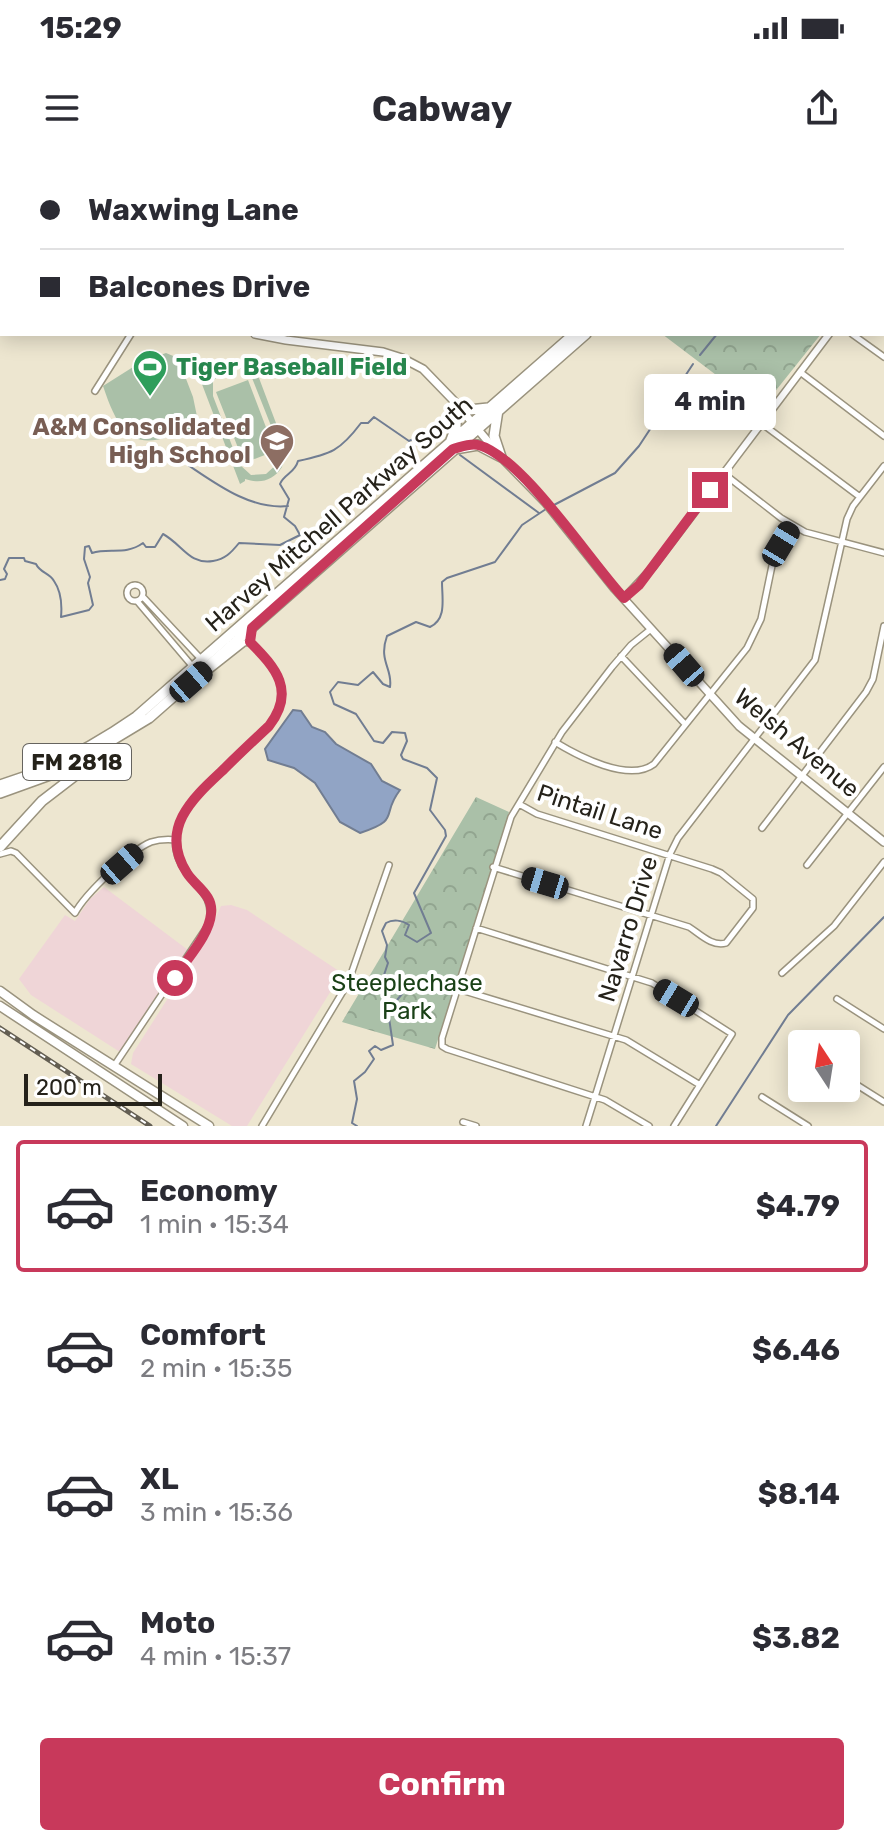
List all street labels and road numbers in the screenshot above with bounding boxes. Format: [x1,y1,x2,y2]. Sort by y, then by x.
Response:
street label: Harvey Mitchell Parkway South [200,390,478,638]
street label: Welsh Avenue [729,683,865,803]
road number: FM 2818 [23,744,131,780]
street label: Pintail Lane [534,779,666,845]
street label: Navarro Drive [593,853,663,1005]

